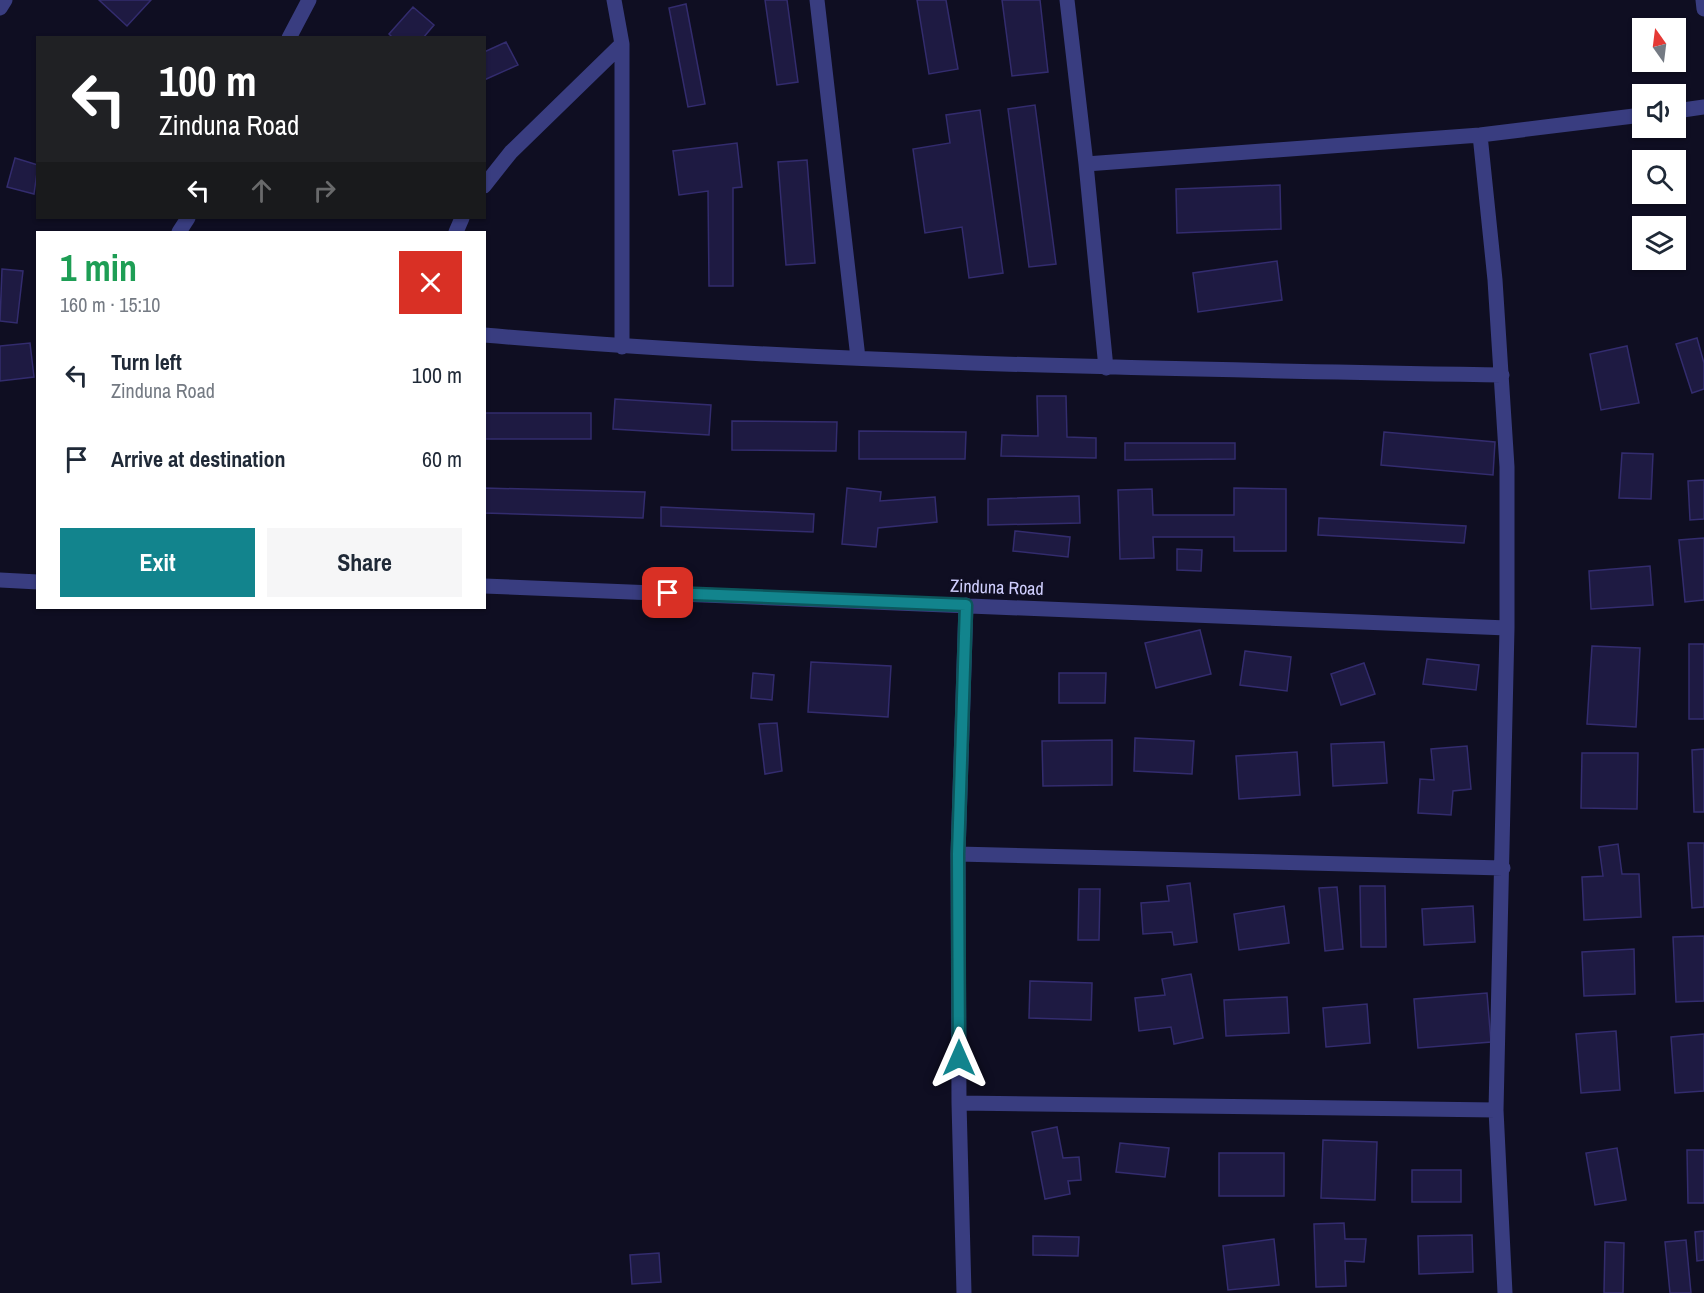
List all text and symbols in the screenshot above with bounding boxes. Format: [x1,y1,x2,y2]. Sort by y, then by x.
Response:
north arrow [1632,18,1686,72]
map controls [1632,18,1686,270]
text: 100 m [159,53,257,109]
icon: left [60,60,138,138]
button: sound [1632,84,1686,138]
text: Zinduna Road [159,107,299,143]
button: search [1632,150,1686,204]
icon: left [182,174,215,207]
icon: ahead [245,174,278,207]
icon: right [308,174,341,207]
button: layers [1632,216,1686,270]
text: 1 min [60,244,137,292]
button: close [399,251,462,314]
text: 160 m · 15:10 [60,291,160,318]
text: Turn left [111,347,182,377]
icon: left [60,359,93,392]
text: 100 m [412,360,462,390]
text: Zinduna Road [111,377,215,404]
icon: arrive [60,443,93,476]
text: Arrive at destination [111,444,285,474]
text: 60 m [422,444,462,474]
button: Exit [60,528,255,597]
button: Share [267,528,462,597]
pin [642,567,693,618]
street label: Zinduna Road [950,573,1044,601]
icon: arrive [651,576,684,609]
position arrow [927,1026,991,1090]

